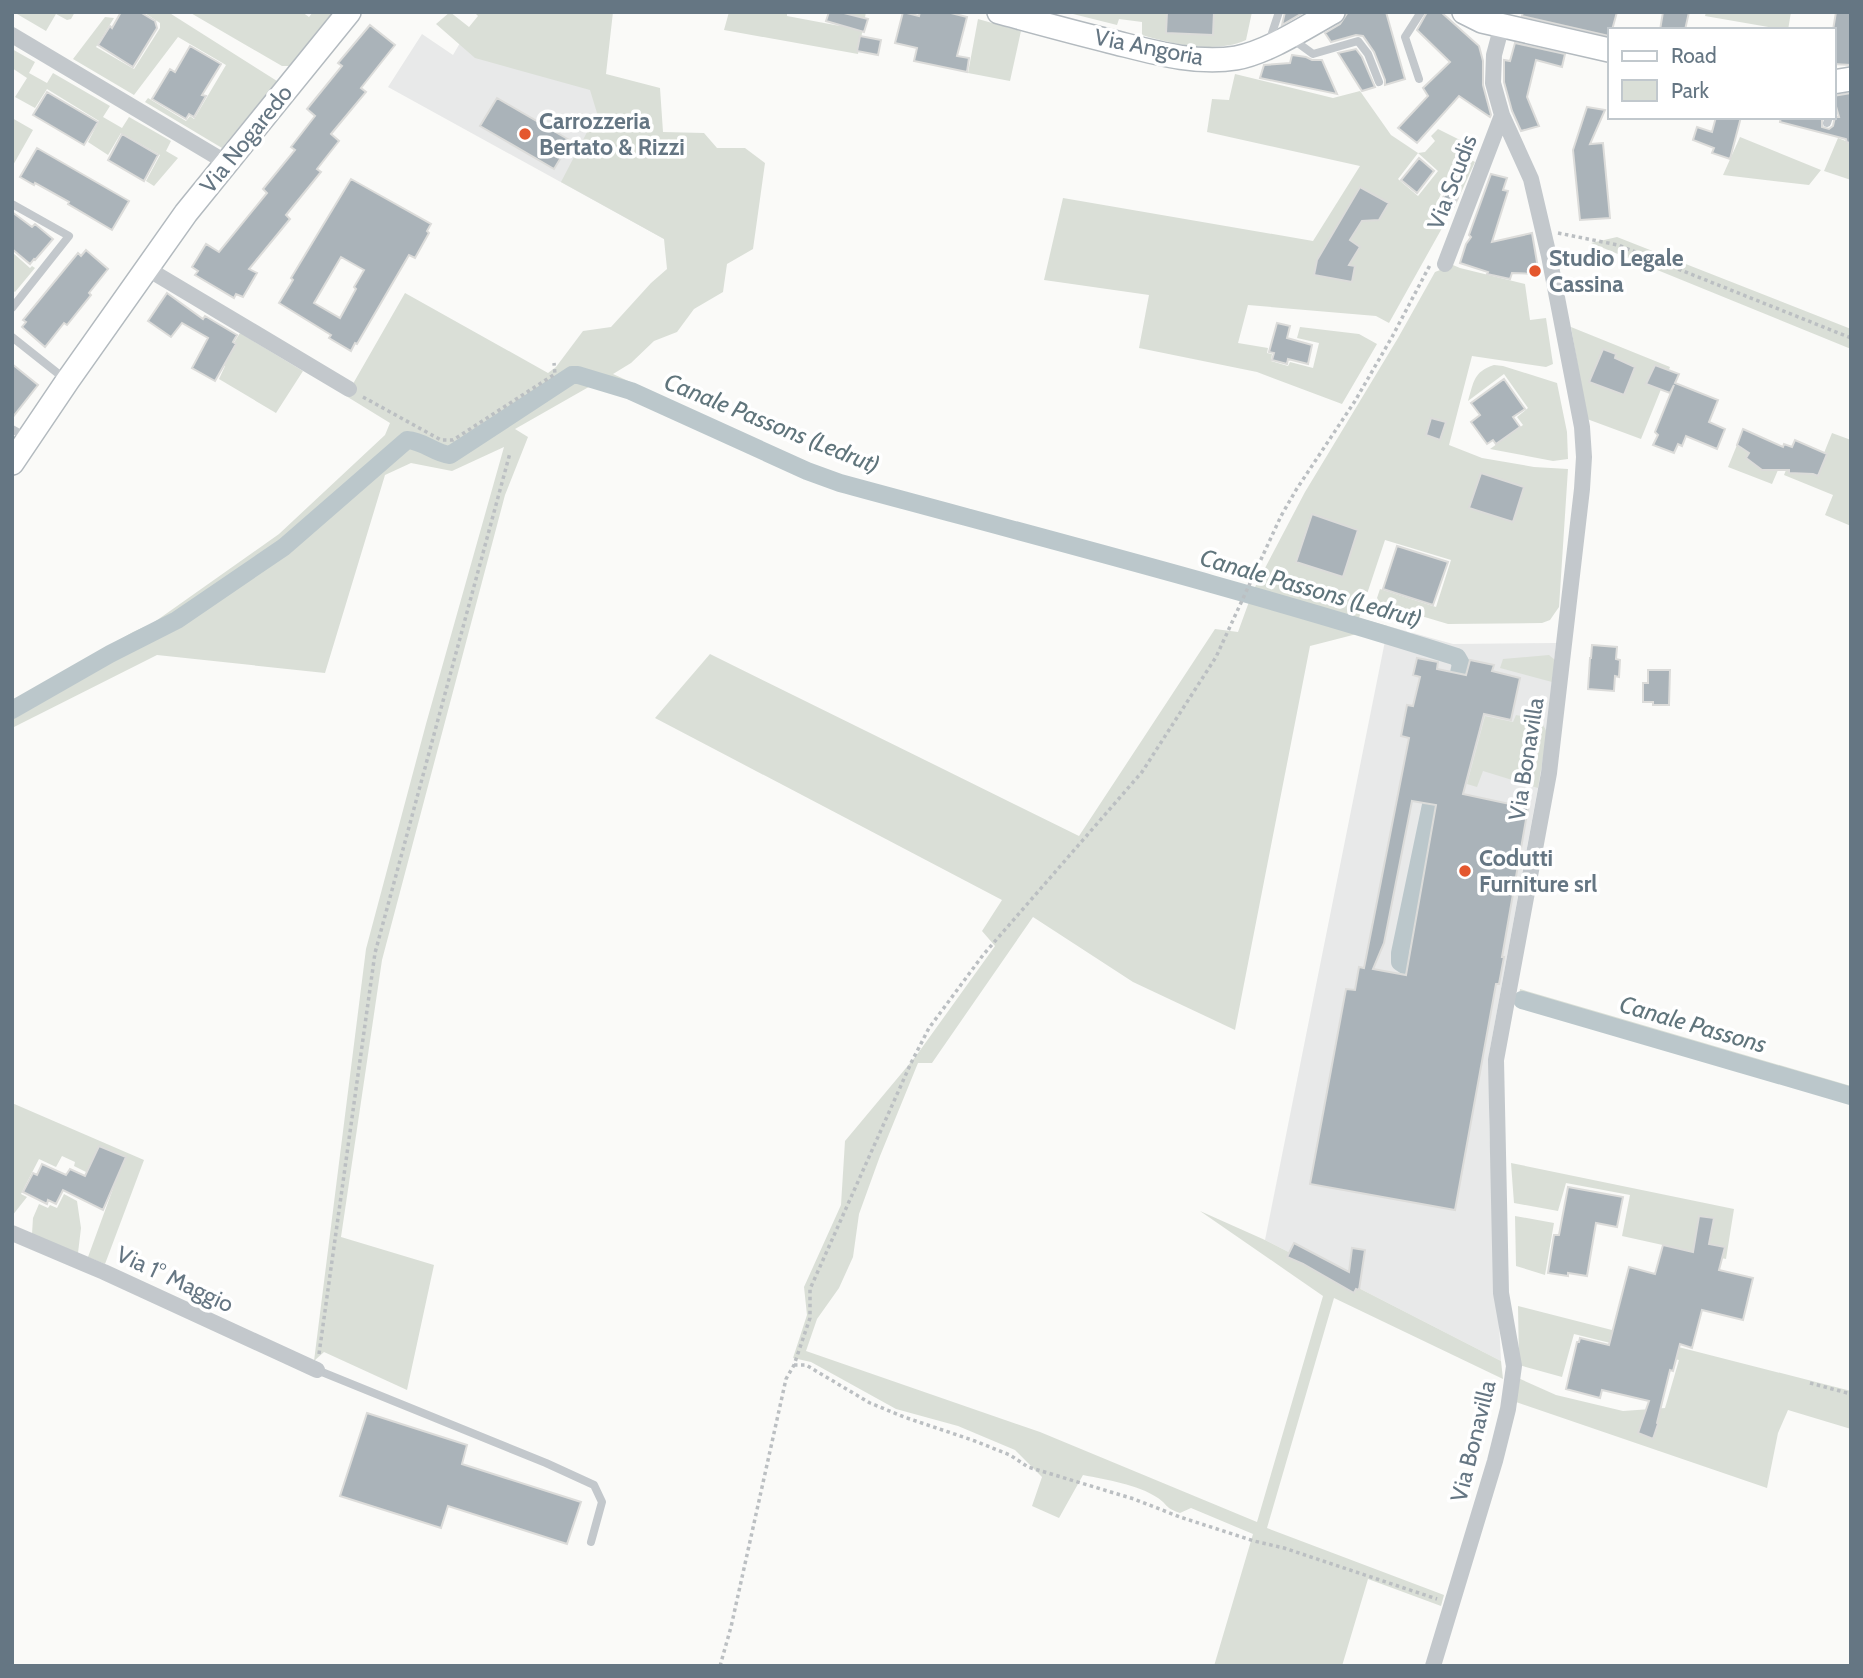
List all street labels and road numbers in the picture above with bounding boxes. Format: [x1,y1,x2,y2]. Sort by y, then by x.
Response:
street label: Via Angoria [1092,23,1206,71]
street label: Via Nogaredo [194,79,298,199]
street label: Via Scudis [1421,131,1483,233]
street label: Via Bonavilla [1502,696,1550,822]
street label: Via 1° Maggio [112,1240,238,1318]
street label: Via Bonavilla [1444,1377,1502,1505]

